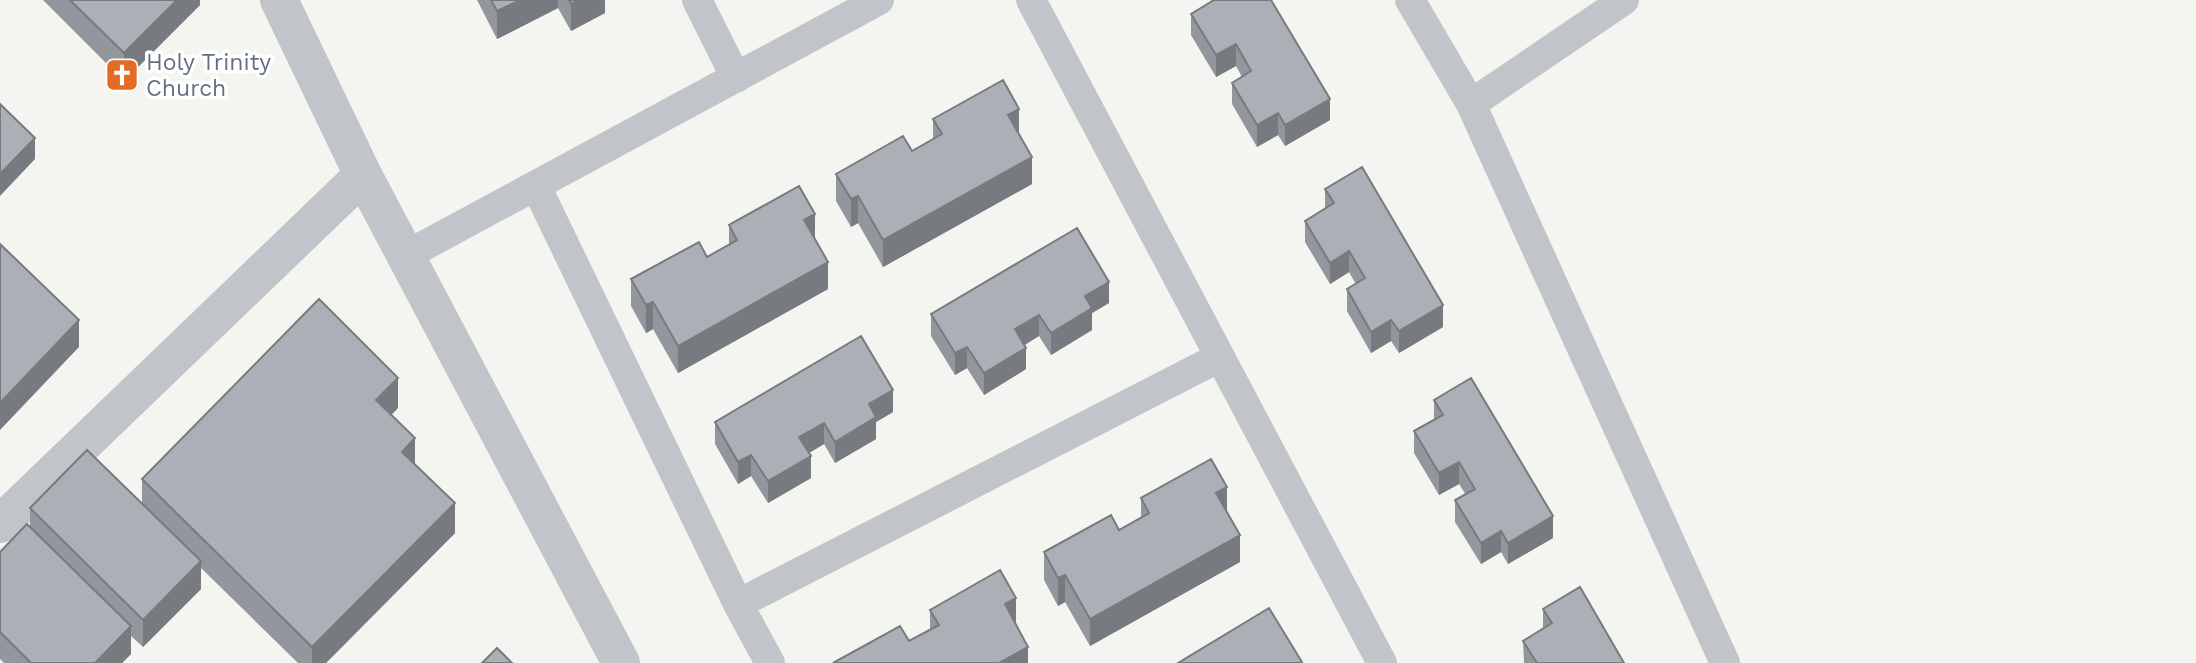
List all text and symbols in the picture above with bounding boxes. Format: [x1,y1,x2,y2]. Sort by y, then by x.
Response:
place label: Holy Trinity Church [146,49,271,102]
church icon: Holy Trinity Church [103,56,141,94]

